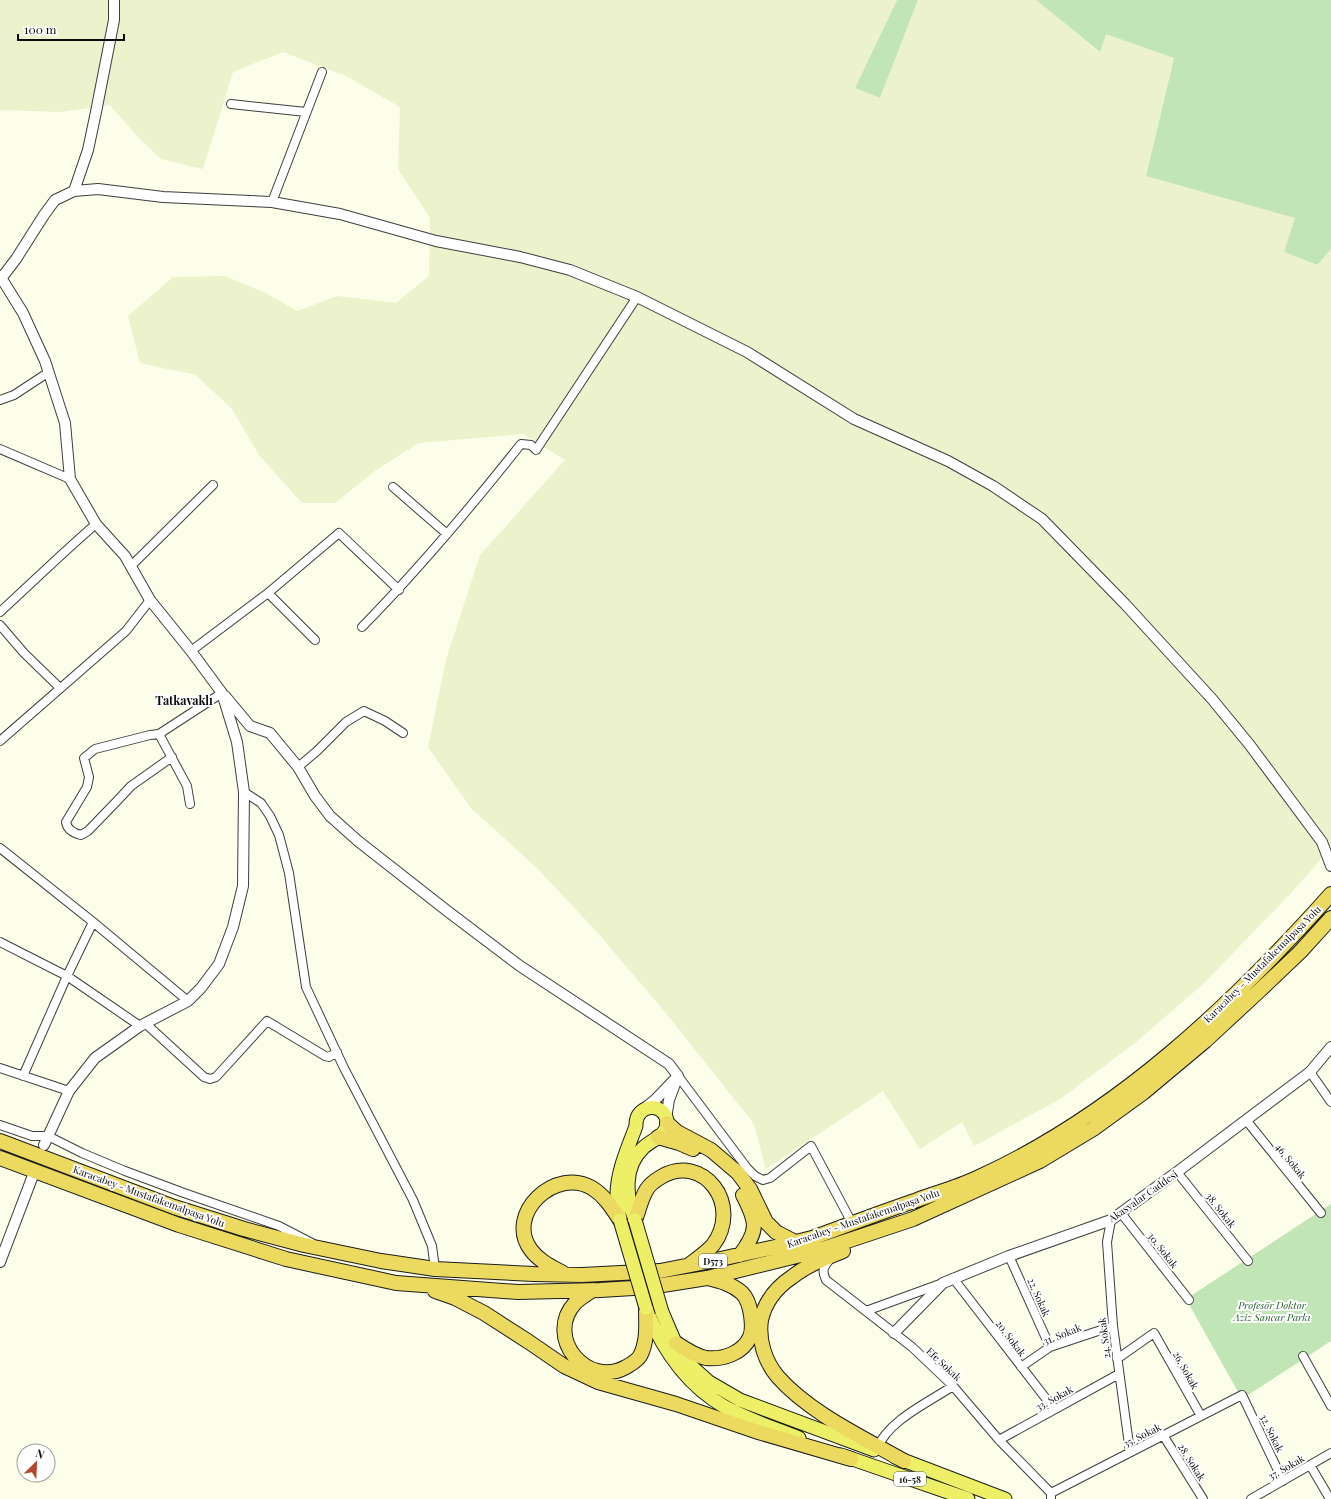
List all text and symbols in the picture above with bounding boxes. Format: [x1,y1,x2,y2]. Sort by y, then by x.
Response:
scale bar [18,16,124,42]
text: 100 m [24,21,57,37]
district label: Tatkavaklı [155,692,213,708]
street label: Karacabey - Mustafakemalpaşa Yolu [1200,902,1324,1026]
street label: 46. Sokak [1272,1140,1310,1182]
street label: Karacabey - Mustafakemalpaşa Yolu [71,1162,227,1230]
street label: Akasyalar Caddesi [1105,1167,1180,1226]
street label: Karacabey - Mustafakemalpaşa Yolu [785,1185,941,1251]
street label: 38. Sokak [1203,1189,1240,1231]
street label: 30. Sokak [1144,1229,1182,1271]
road number: D573 [699,1254,727,1268]
street label: 22. Sokak [1024,1275,1054,1319]
park label: Profesör Doktor Aziz Sancar Parkı [1232,1298,1311,1324]
street label: 24. Sokak [1094,1316,1113,1359]
street label: 20. Sokak [993,1317,1030,1360]
street label: 31. Sokak [1041,1320,1084,1348]
street label: Efe Sokak [923,1344,965,1384]
street label: 26. Sokak [1170,1348,1202,1392]
street label: 33. Sokak [1033,1382,1076,1414]
street label: 32. Sokak [1257,1412,1287,1455]
street label: 35. Sokak [1121,1419,1164,1450]
street label: 28. Sokak [1175,1441,1209,1484]
north arrow [16,1443,56,1483]
text: N [34,1445,47,1462]
street label: 37. Sokak [1265,1451,1307,1483]
road number: 16-58 [894,1472,926,1486]

